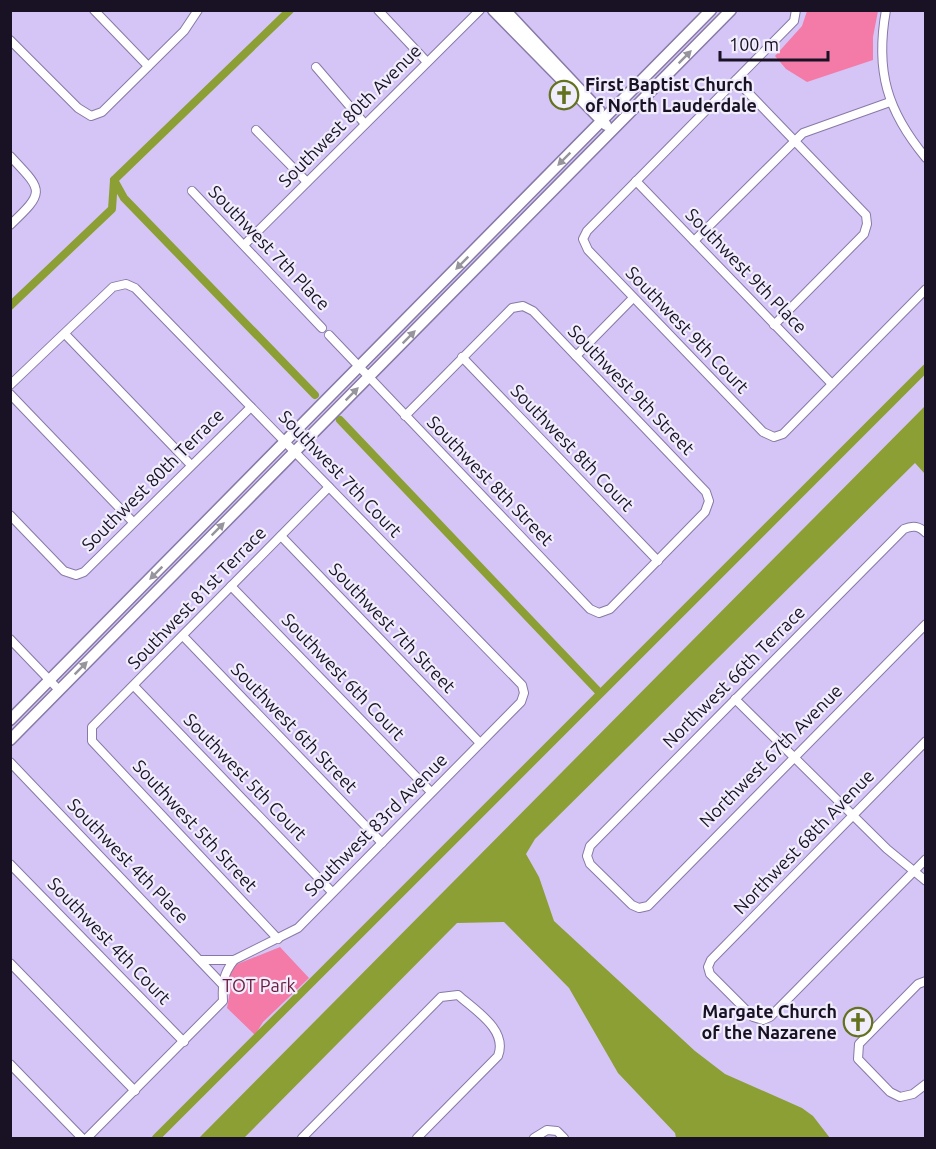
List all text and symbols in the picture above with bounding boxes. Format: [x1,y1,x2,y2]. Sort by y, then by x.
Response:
scale bar [720,24,828,62]
text: 100 m [729,34,779,54]
street label: Southwest 80th Avenue [274,40,425,191]
one-way arrow [677,51,691,65]
place label: First Baptist Church of North Lauderdale [585,74,757,115]
church icon: First Baptist Church of North Lauderdale [548,79,580,111]
one-way arrow [558,152,572,166]
street label: Southwest 7th Place [205,181,334,314]
street label: Southwest 9th Place [682,204,811,337]
one-way arrow [455,255,469,269]
street label: Southwest 9th Court [622,262,753,397]
street label: Southwest 9th Street [565,320,699,458]
one-way arrow [402,329,416,344]
street label: Southwest 8th Court [507,380,638,515]
one-way arrow [345,387,359,401]
street label: Southwest 80th Terrace [77,404,227,554]
street label: Southwest 7th Court [275,406,406,541]
street label: Southwest 8th Street [424,411,558,549]
street label: Southwest 81st Terrace [123,522,269,673]
one-way arrow [211,523,225,537]
street label: Southwest 7th Street [326,558,460,696]
one-way arrow [149,566,163,580]
street label: Northwest 66th Terrace [658,601,808,751]
street label: Southwest 6th Court [278,609,409,744]
street label: Southwest 6th Street [228,658,362,796]
one-way arrow [74,662,88,676]
street label: Northwest 67th Avenue [695,680,846,831]
street label: Southwest 5th Court [180,709,311,844]
street label: Southwest 83rd Avenue [300,749,451,900]
street label: Southwest 5th Street [130,755,262,895]
street label: Northwest 68th Avenue [729,765,877,918]
street label: Southwest 4th Place [64,794,193,927]
street label: Southwest 4th Court [44,873,175,1008]
park label: TOT Park [222,975,296,995]
place label: Margate Church of the Nazarene [701,1001,837,1042]
church icon: Margate Church of the Nazarene [842,1006,874,1038]

